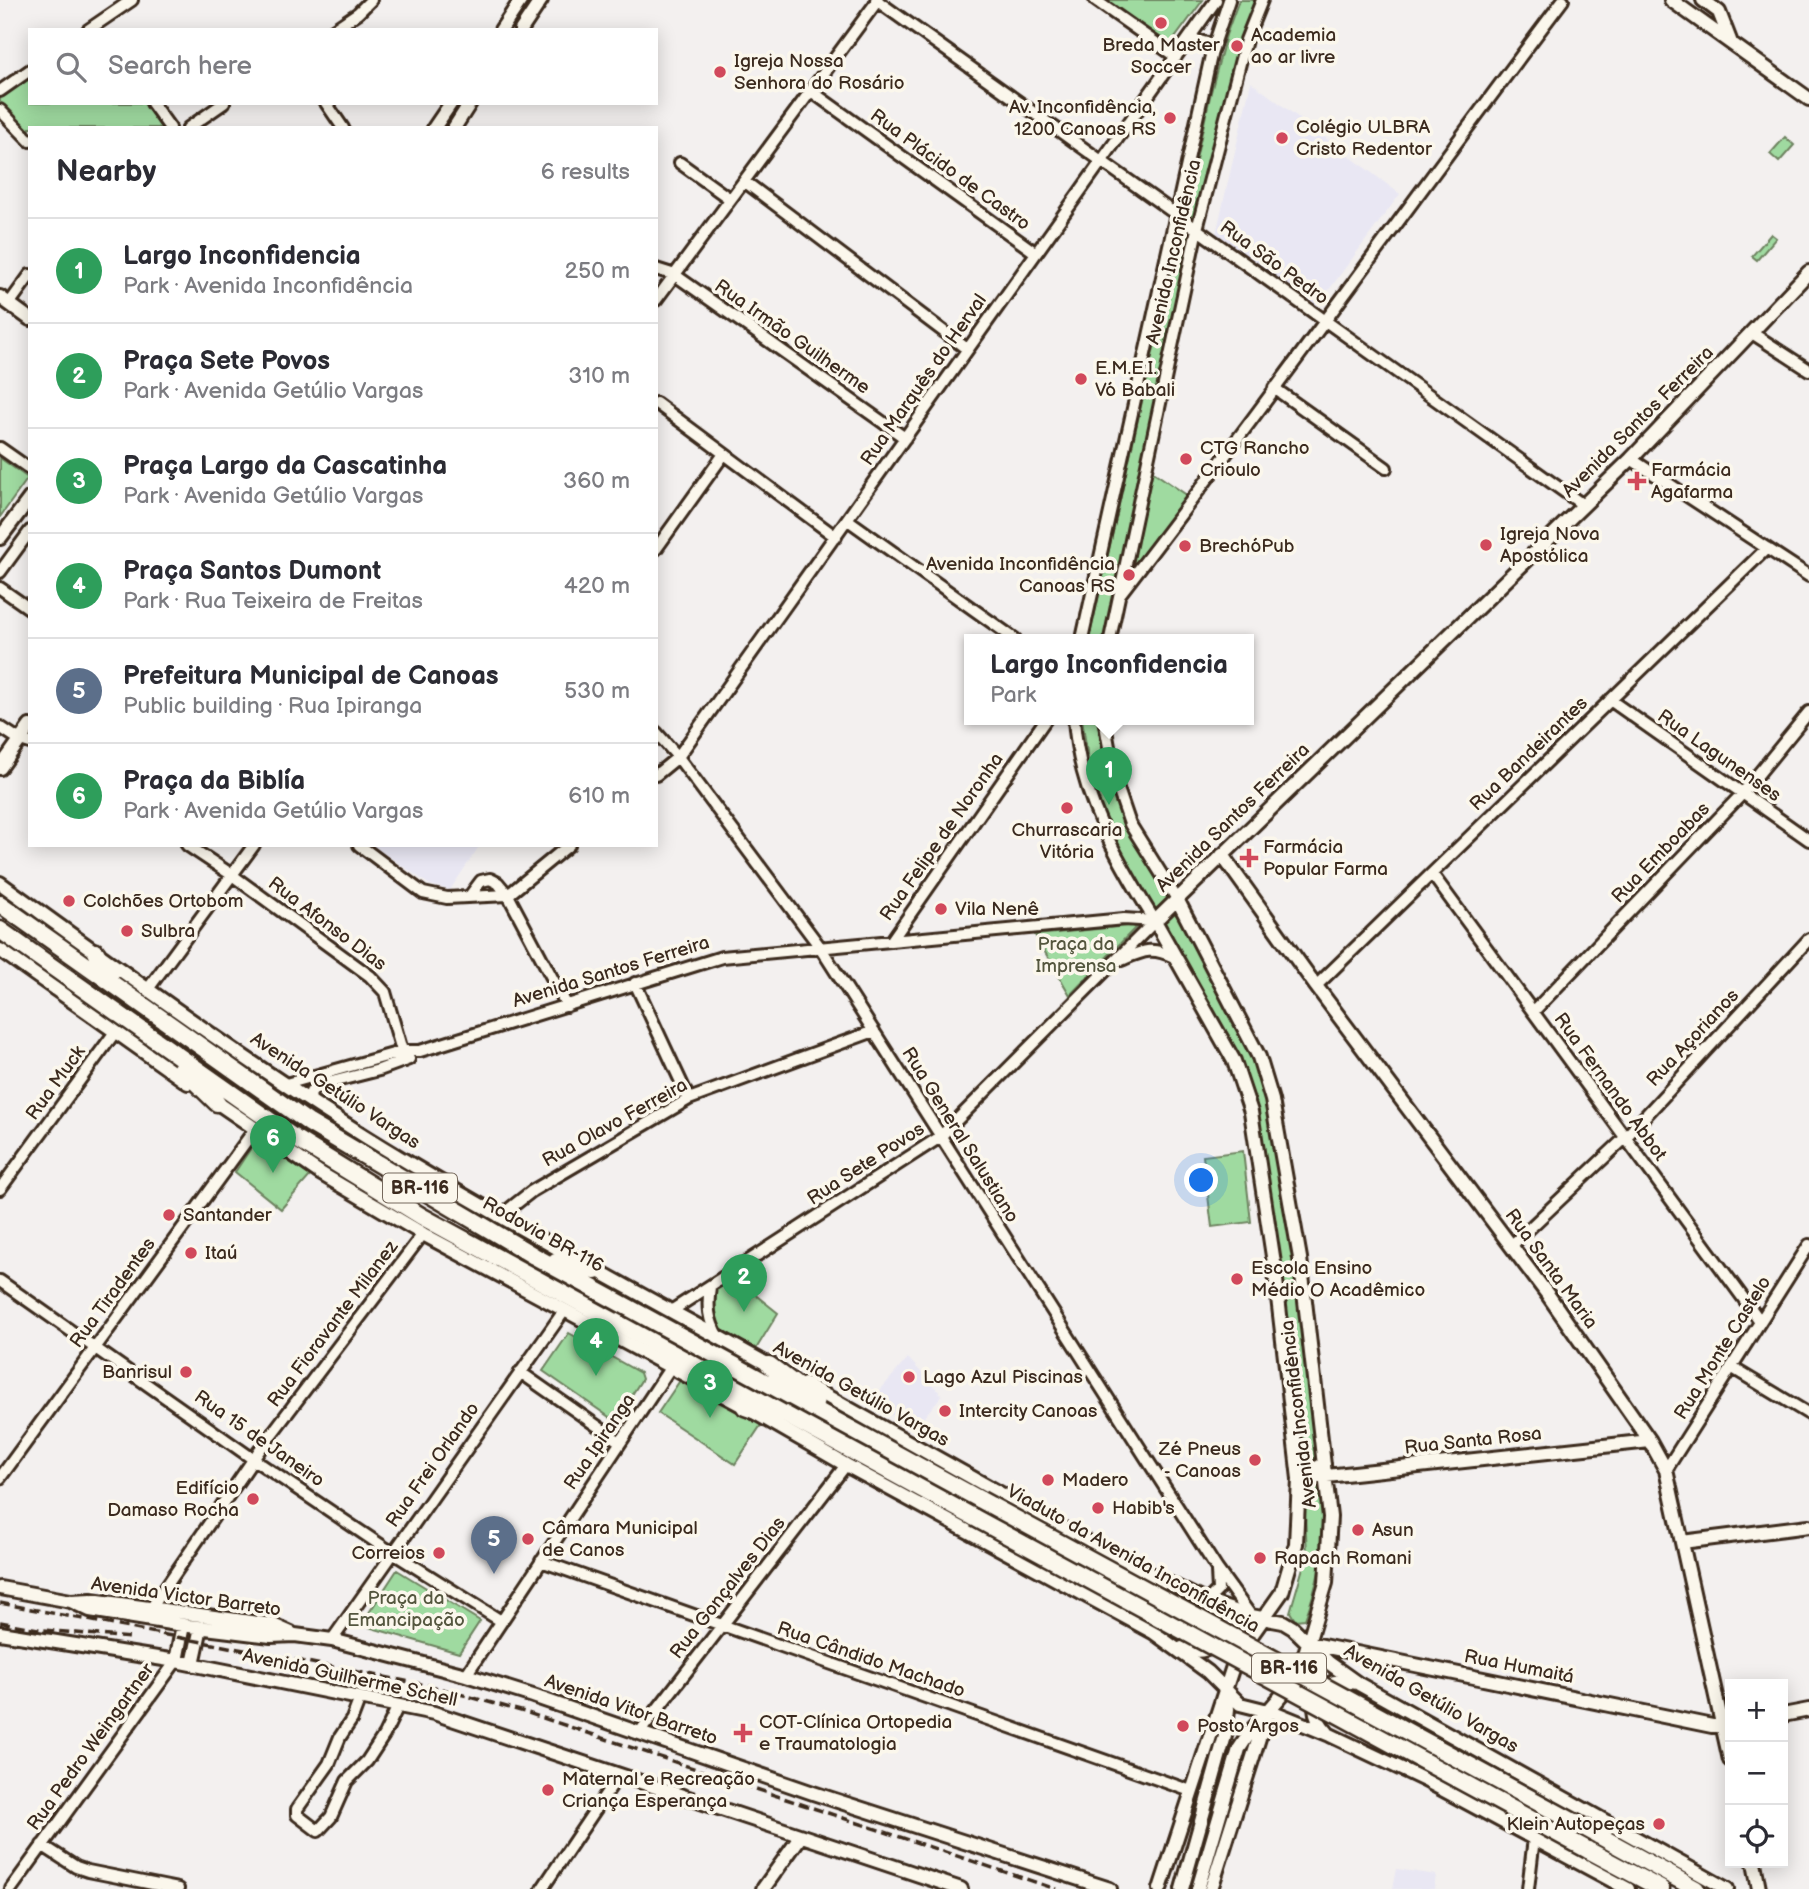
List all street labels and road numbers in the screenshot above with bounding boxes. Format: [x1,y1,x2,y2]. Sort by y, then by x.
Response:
street label: Rua Plácido de Castro [865,104,1035,236]
street label: Avenida Inconfidência [1142,157,1206,347]
street label: Rua São Pedro [1215,216,1333,310]
street label: Rua Irmão Guilherme [710,275,874,399]
street label: Rua Marquês do Herval [856,290,992,470]
street label: Avenida Santos Ferreira [1557,341,1719,503]
street label: Rua Bandeirantes [1465,692,1593,816]
street label: Rua Lagunenses [1653,705,1785,807]
street label: Avenida Santos Ferreira [1151,739,1315,897]
street label: Rua Felipe de Noronha [875,749,1009,925]
street label: Rua Emboabas [1607,798,1715,908]
street label: Rua Afonso Dias [263,872,391,976]
street label: Avenida Santos Ferreira [510,931,712,1013]
street label: Rua Açorianos [1642,984,1744,1092]
street label: Rua Fernando Abbot [1549,1009,1671,1166]
street label: Avenida Getúlio Vargas [246,1028,424,1154]
street label: Rua Muck [21,1041,91,1125]
street label: Rua General Salustiano [897,1043,1023,1227]
street label: Rua Olavo Ferreira [538,1074,692,1172]
street label: Rua Sete Povos [803,1118,929,1210]
road number: BR-116 [383,1174,457,1203]
street label: Rodovia BR-116 [478,1192,608,1278]
street label: Rua Santa Maria [1500,1204,1602,1334]
street label: Rua Tiradentes [65,1233,161,1353]
street label: Rua Fioravante Milanez [263,1235,404,1412]
street label: Rua Monte Castelo [1670,1272,1776,1424]
street label: Avenida Inconfidência [1276,1319,1322,1509]
street label: Avenida Getúlio Vargas [769,1336,953,1452]
street label: Rua 15 de Janeiro [189,1386,329,1492]
street label: Rua Ipiranga [559,1390,641,1494]
street label: Rua Frei Orlando [381,1398,485,1532]
street label: Rua Santa Rosa [1403,1422,1543,1460]
street label: Viaduto da Avenida Inconfidência [1003,1480,1263,1638]
street label: Rua Gonçalves Dias [665,1512,791,1664]
street label: Avenida Victor Barreto [90,1572,282,1622]
street label: Rua Cândido Machado [774,1617,968,1703]
street label: Avenida Getúlio Vargas [1340,1640,1522,1758]
street label: Avenida Guilherme Schell [241,1644,459,1712]
street label: Rua Humaitá [1462,1645,1576,1689]
road number: BR-116 [1252,1653,1326,1682]
street label: Rua Pedro Weingartner [23,1658,160,1835]
street label: Avenida Vitor Barreto [542,1670,720,1750]

